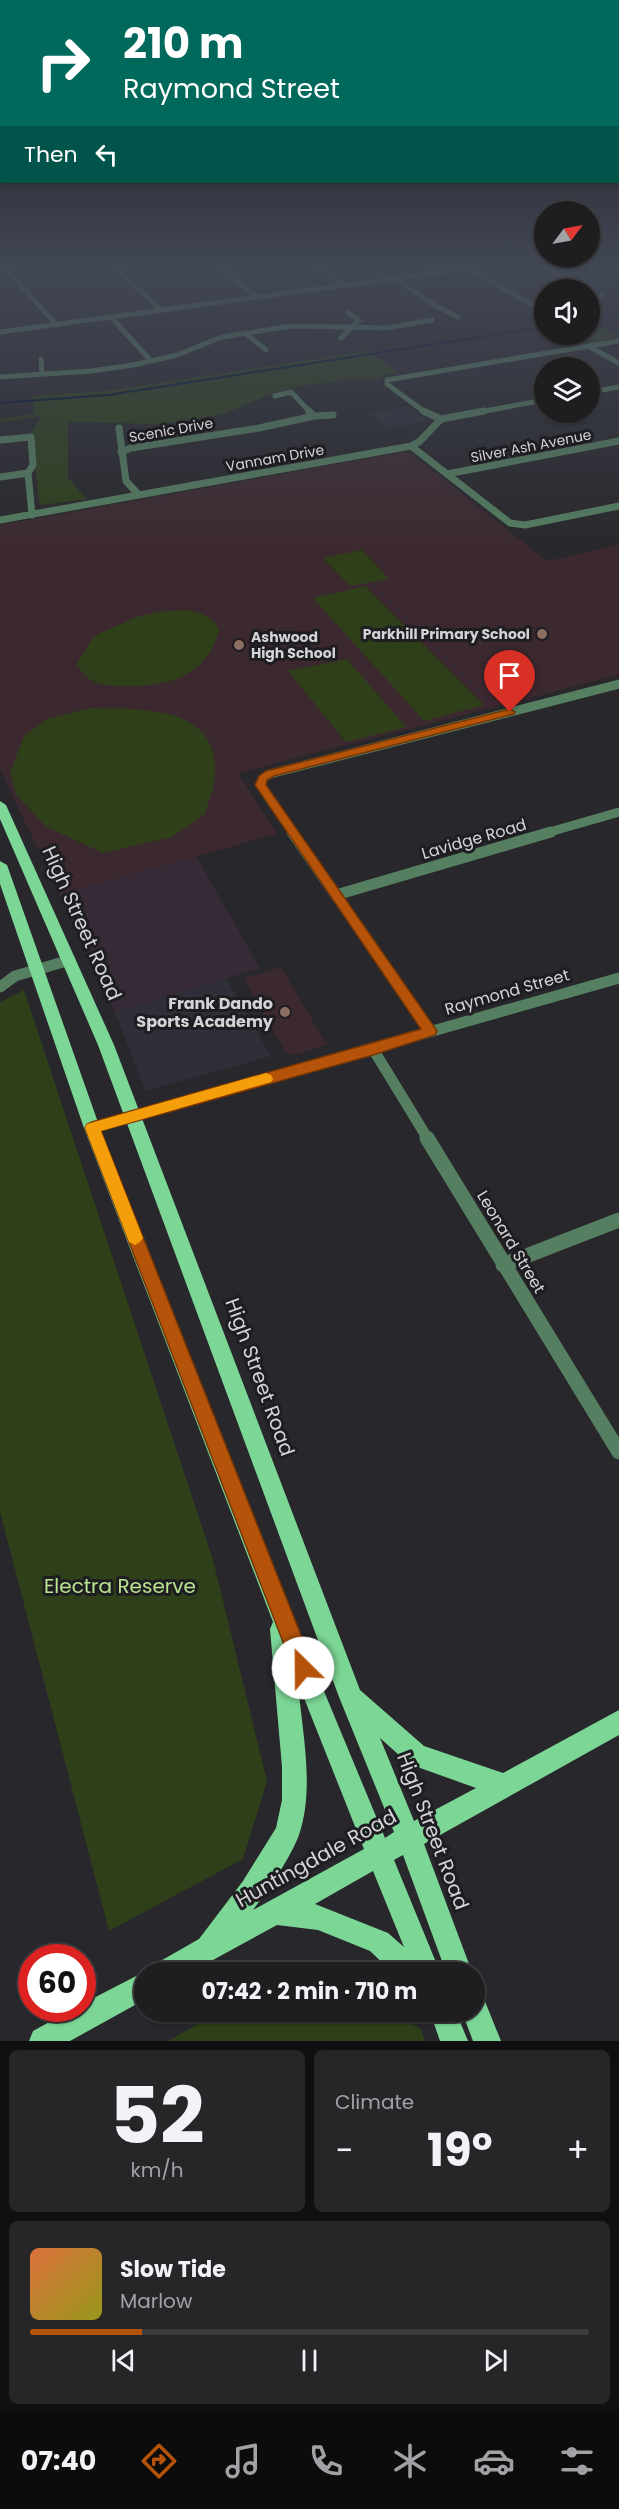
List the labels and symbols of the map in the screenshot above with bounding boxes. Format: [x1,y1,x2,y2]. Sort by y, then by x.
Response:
north arrow [534,201,600,267]
street label: Scenic Drive [127,413,215,447]
street label: Silver Ash Avenue [469,424,593,468]
street label: Vannam Drive [224,439,326,476]
place label: Parkhill Primary School [363,624,530,644]
place label: Ashwood High School [251,627,336,663]
marker: Parkhill Primary School [535,627,549,641]
marker: Ashwood High School [232,638,246,652]
pin [484,650,535,712]
street label: Lavidge Road [419,813,529,865]
street label: High Street Road [35,841,129,1005]
street label: Raymond Street [442,963,572,1021]
place label: Frank Dando Sports Academy [136,992,274,1033]
marker: Frank Dando Sports Academy [278,1005,292,1019]
street label: Leonard Street [471,1186,551,1298]
street label: High Street Road [218,1294,302,1460]
park label: Electra Reserve [44,1572,196,1600]
position arrow [271,1636,335,1700]
street label: High Street Road [390,1748,476,1914]
street label: Huntingdale Road [231,1802,401,1914]
speed limit sign: 60 [18,1944,96,2022]

